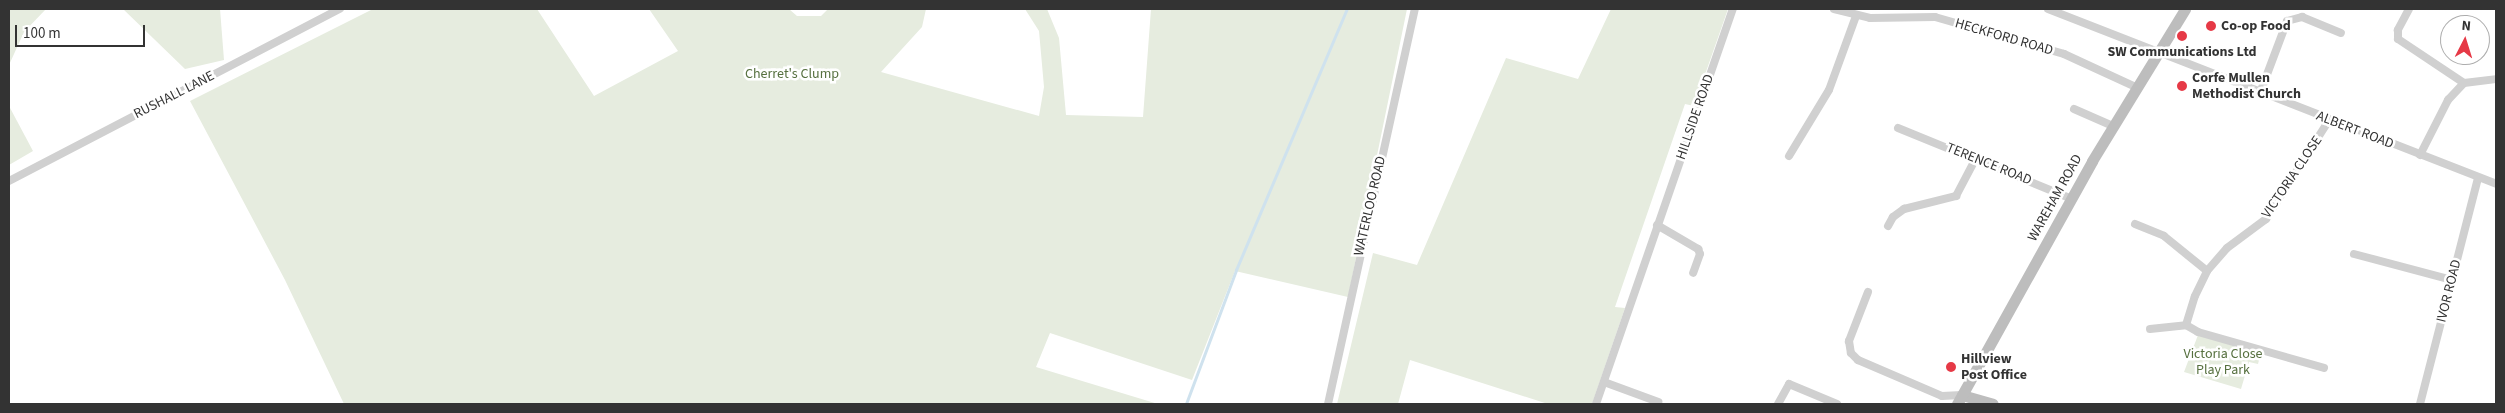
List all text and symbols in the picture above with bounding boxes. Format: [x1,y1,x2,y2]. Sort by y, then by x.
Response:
scale bar [18,15,148,47]
street label: HECKFORD ROAD [1953,15,2055,59]
north arrow [2440,15,2490,65]
text: N [2461,16,2472,36]
place label: Co-op Food [2221,18,2291,34]
marker: Co-op Food [2205,20,2217,32]
text: 100 m [23,23,61,44]
marker: SW Communications Ltd [2176,30,2188,42]
place label: SW Communications Ltd [2107,44,2257,60]
park label: Cherret's Clump [745,66,839,82]
street label: RUSHALL LANE [131,67,217,123]
place label: Corfe Mullen Methodist Church [2192,70,2301,102]
street label: HILLSIDE ROAD [1673,72,1717,162]
marker: Corfe Mullen Methodist Church [2176,80,2188,92]
street label: ALBERT ROAD [2314,108,2396,152]
street label: VICTORIA CLOSE [2258,133,2326,221]
street label: TERENCE ROAD [1944,139,2034,189]
street label: WAREHAM ROAD [2024,152,2086,244]
street label: WATERLOO ROAD [1350,154,1390,258]
street label: IVOR ROAD [2433,258,2465,324]
park label: Victoria Close Play Park [2183,346,2263,378]
place label: Hillview Post Office [1961,351,2027,384]
marker: Hillview Post Office [1945,361,1957,373]

